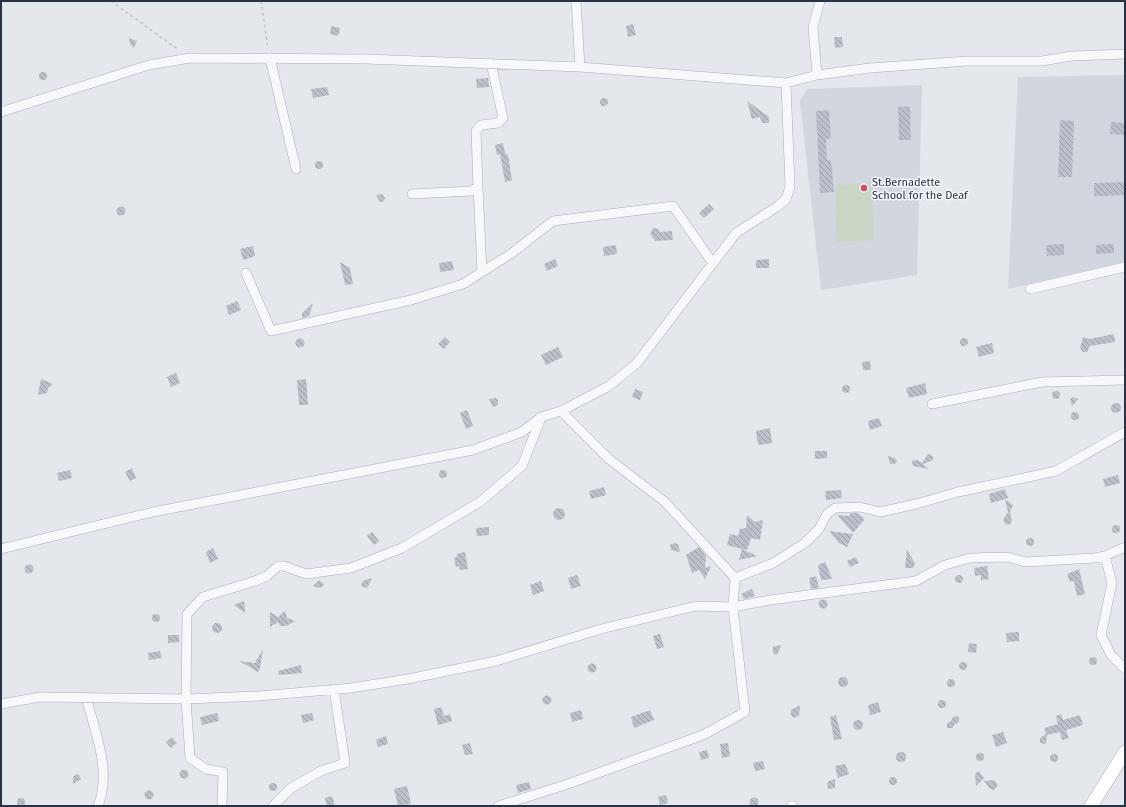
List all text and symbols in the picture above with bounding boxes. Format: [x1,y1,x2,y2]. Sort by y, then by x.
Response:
place label: St.Bernadette School for the Deaf [872,176,969,202]
marker: St.Bernadette School for the Deaf [859,183,869,193]

